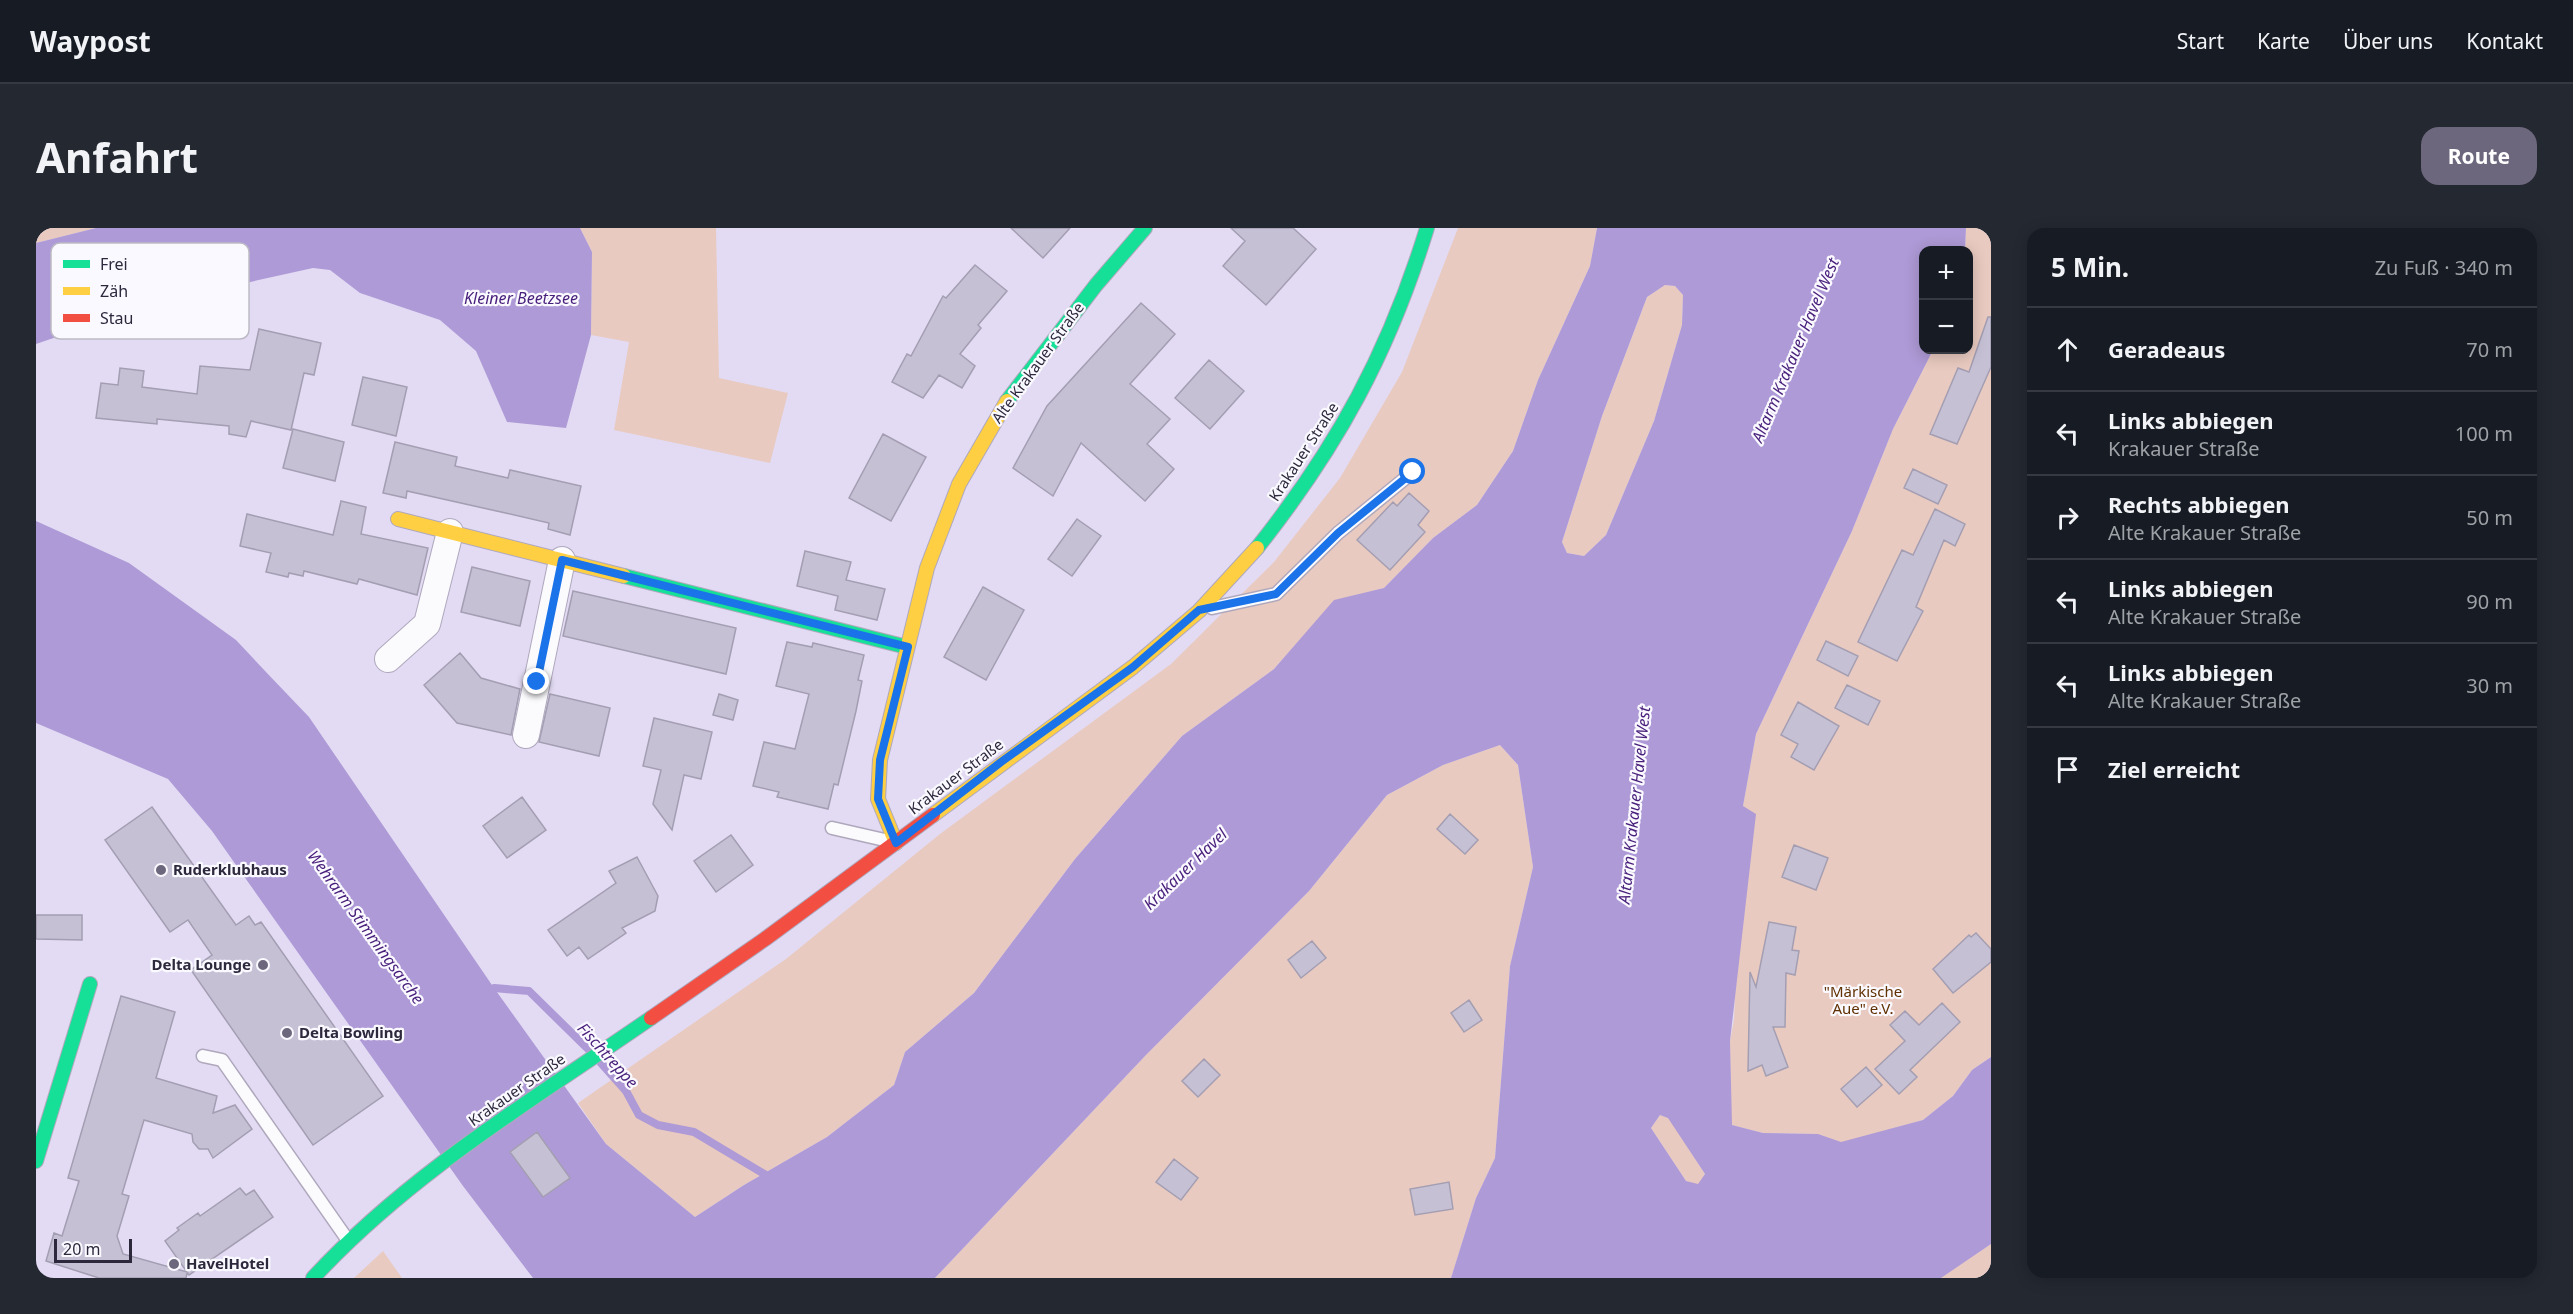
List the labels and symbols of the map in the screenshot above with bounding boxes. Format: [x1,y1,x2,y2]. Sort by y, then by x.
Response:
legend [51,243,249,339]
text: Frei [100,253,128,275]
water label: Altarm Krakauer Havel West [1746,254,1844,446]
text: Zäh [100,280,128,302]
water label: Kleiner Beetzsee [464,287,578,309]
street label: Alte Krakauer Straße [986,298,1088,427]
text: Stau [100,307,133,329]
street label: Krakauer Straße [1264,398,1343,505]
route start [1399,458,1425,484]
route end [523,668,549,694]
water label: Altarm Krakauer Havel West [1613,705,1655,906]
street label: Krakauer Straße [904,734,1007,818]
water label: Krakauer Havel [1138,823,1232,915]
water label: Wehrarm Stimmingsarche [303,846,429,1008]
place label: Ruderklubhaus [173,859,287,879]
marker: Ruderklubhaus [154,863,168,877]
place label: Delta Lounge [152,954,251,974]
marker: Delta Lounge [256,958,270,972]
park label: "Märkische Aue" e.V. [1824,981,1902,1018]
water label: Fischtreppe [573,1018,643,1092]
place label: Delta Bowling [299,1022,403,1042]
marker: Delta Bowling [280,1026,294,1040]
street label: Krakauer Straße [464,1048,569,1130]
scale bar [54,1236,132,1264]
place label: HavelHotel [186,1253,269,1273]
marker: HavelHotel [167,1257,181,1271]

